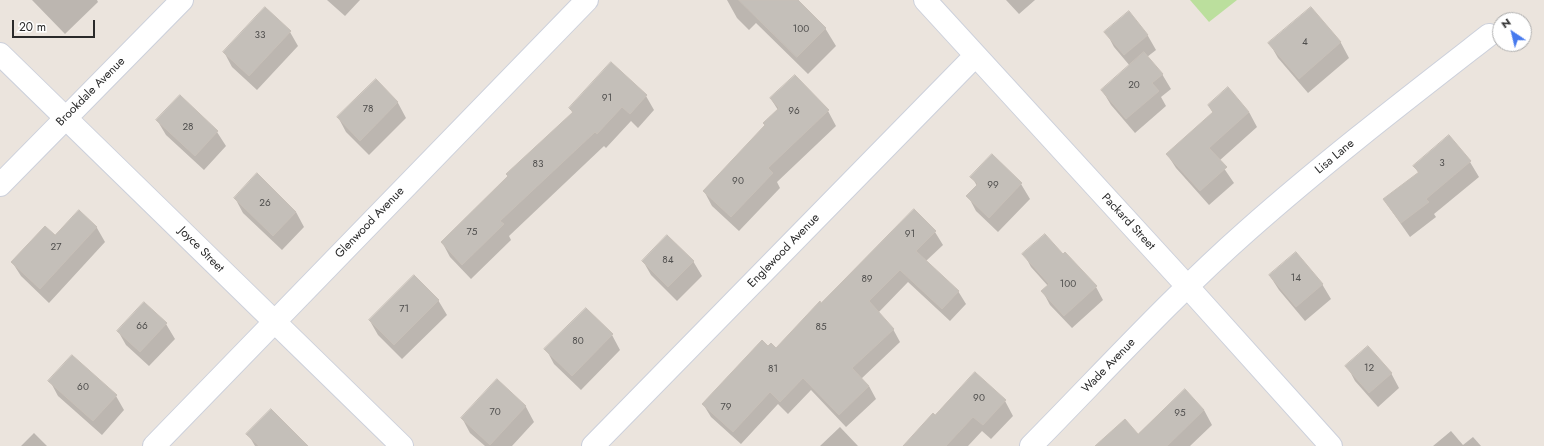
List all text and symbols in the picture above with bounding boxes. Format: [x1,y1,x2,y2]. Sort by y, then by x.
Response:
scale bar [14,12,97,38]
north arrow [1492,12,1532,52]
text: N [1498,14,1514,32]
text: 20 m [19,18,46,36]
house number: 100 [793,24,809,36]
house number: 33 [255,30,265,42]
house number: 4 [1302,37,1308,49]
street label: Brookdale Avenue [54,55,128,129]
house number: 20 [1128,80,1140,92]
house number: 91 [602,93,612,105]
house number: 78 [363,104,373,116]
house number: 96 [788,106,800,118]
house number: 28 [182,122,194,134]
street label: Lisa Lane [1313,137,1357,177]
house number: 3 [1439,158,1445,170]
house number: 83 [533,159,543,171]
house number: 90 [732,176,744,188]
house number: 99 [987,180,999,192]
street label: Glenwood Avenue [332,184,408,262]
street label: Packard Street [1098,191,1158,253]
house number: 26 [259,198,271,210]
street label: Englewood Avenue [745,211,823,291]
street label: Joyce Street [175,224,227,276]
house number: 75 [467,227,477,239]
house number: 91 [905,229,915,241]
house number: 27 [51,242,61,254]
house number: 84 [662,255,674,267]
house number: 14 [1291,273,1301,285]
house number: 89 [861,274,873,286]
house number: 100 [1060,279,1076,291]
house number: 71 [399,304,409,316]
house number: 66 [136,321,148,333]
house number: 85 [815,322,827,334]
house number: 80 [572,336,584,348]
street label: Wade Avenue [1079,336,1139,396]
house number: 12 [1364,363,1374,375]
house number: 81 [768,364,778,376]
house number: 60 [77,382,89,394]
house number: 90 [973,393,985,405]
house number: 79 [720,402,732,414]
house number: 70 [489,407,501,419]
house number: 95 [1174,408,1186,420]

